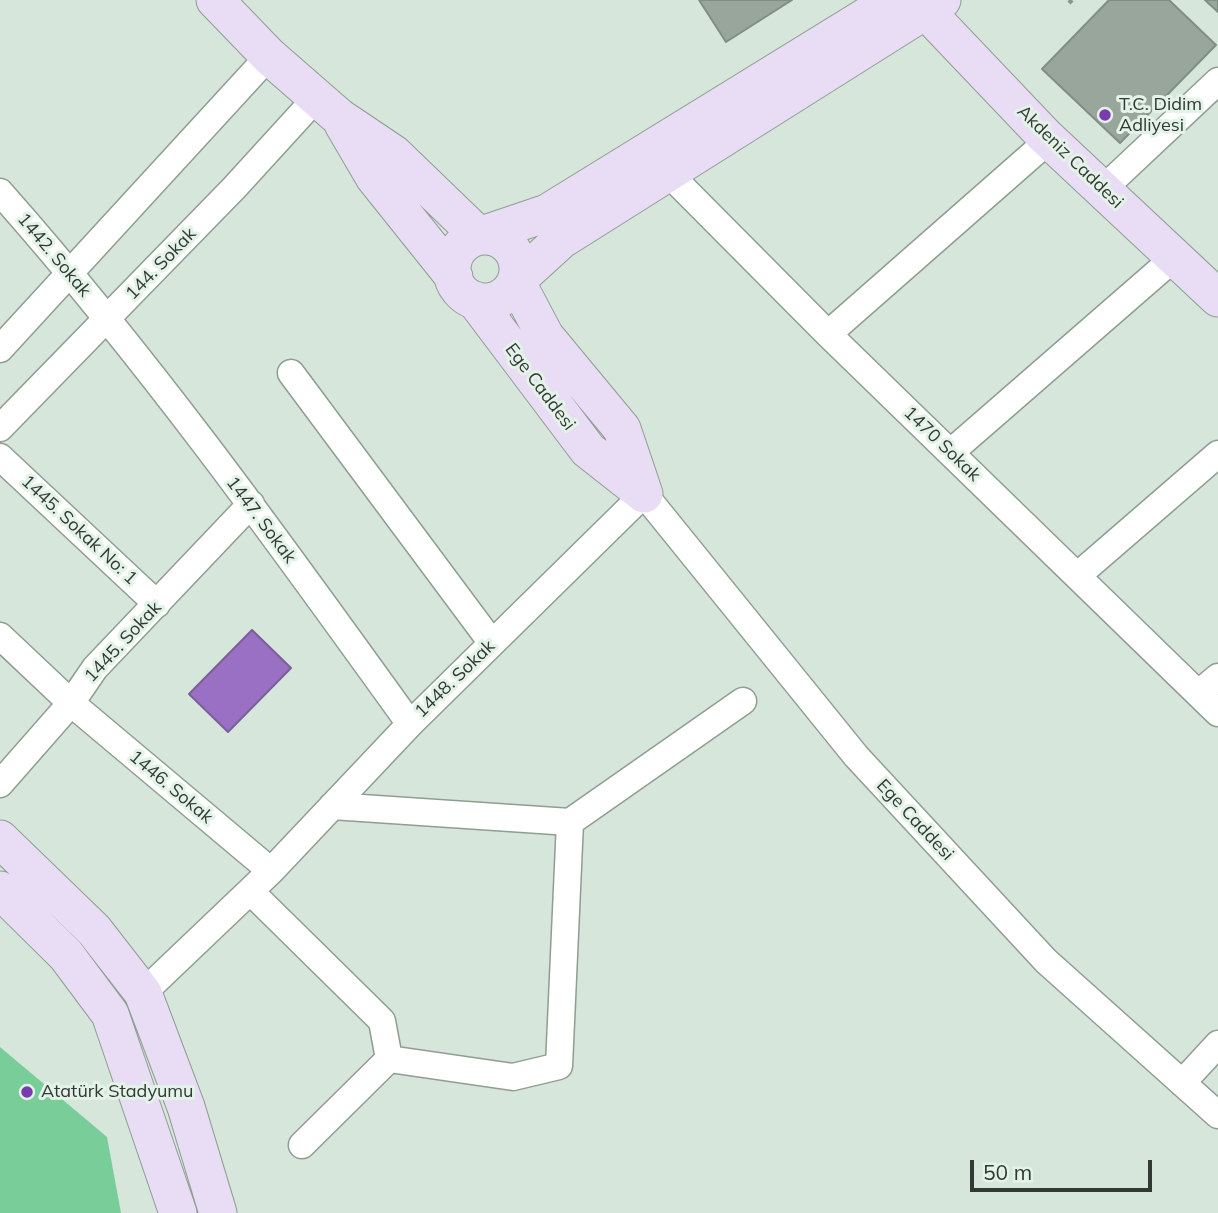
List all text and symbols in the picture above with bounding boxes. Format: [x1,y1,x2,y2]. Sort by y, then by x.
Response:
place label: T.C. Didim Adliyesi [1119,94,1202,136]
street label: Akdeniz Caddesi [1012,101,1128,213]
marker: T.C. Didim Adliyesi [1097,107,1113,123]
street label: 1442. Sokak [13,209,95,301]
street label: 144. Sokak [121,223,201,305]
street label: Ege Caddesi [500,339,580,435]
street label: 1470 Sokak [899,402,985,486]
street label: 1445. Sokak No: 1 [17,471,141,589]
street label: 1447. Sokak [221,472,301,568]
street label: 1445. Sokak [80,597,166,687]
street label: 1448. Sokak [411,636,499,722]
street label: 1446. Sokak [125,746,217,828]
street label: Ege Caddesi [872,775,958,865]
place label: Atatürk Stadyumu [41,1081,194,1103]
marker: Atatürk Stadyumu [19,1084,35,1100]
scale bar [973,1146,1155,1190]
text: 50 m [983,1159,1032,1185]

